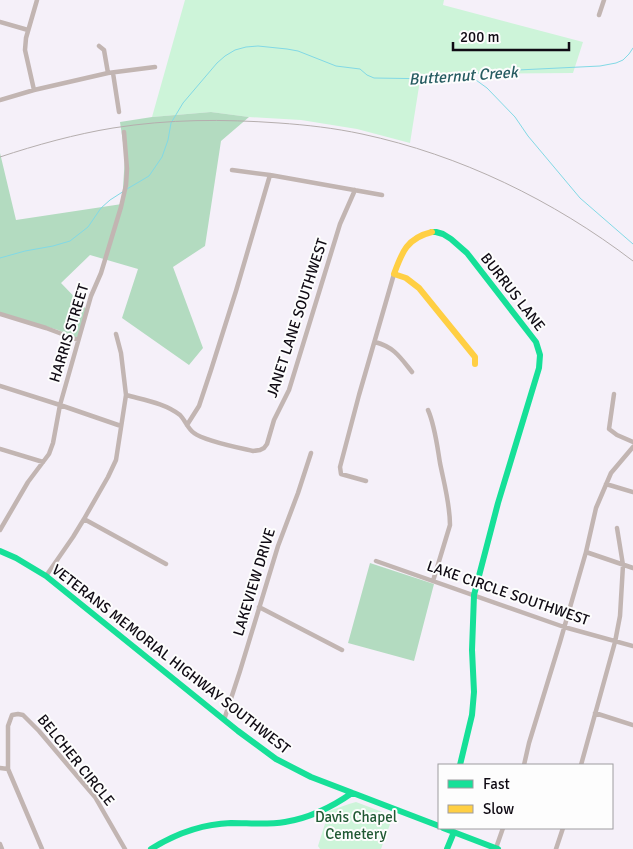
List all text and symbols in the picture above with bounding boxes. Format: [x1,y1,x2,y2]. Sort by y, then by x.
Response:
scale bar [453,20,569,52]
text: 200 m [460,28,500,46]
water label: Butternut Creek [408,62,520,90]
street label: JANET LANE SOUTHWEST [263,236,331,400]
street label: BURRUS LANE [477,249,549,335]
street label: HARRIS STREET [45,281,93,384]
street label: LAKEVIEW DRIVE [229,526,279,638]
street label: LAKE CIRCLE SOUTHWEST [424,557,592,629]
street label: VETERANS MEMORIAL HIGHWAY SOUTHWEST [48,560,294,758]
street label: BELCHER CIRCLE [34,711,118,809]
legend [438,764,613,829]
text: Fast [483,775,510,793]
text: Slow [483,800,514,818]
park label: Davis Chapel Cemetery [315,808,397,843]

